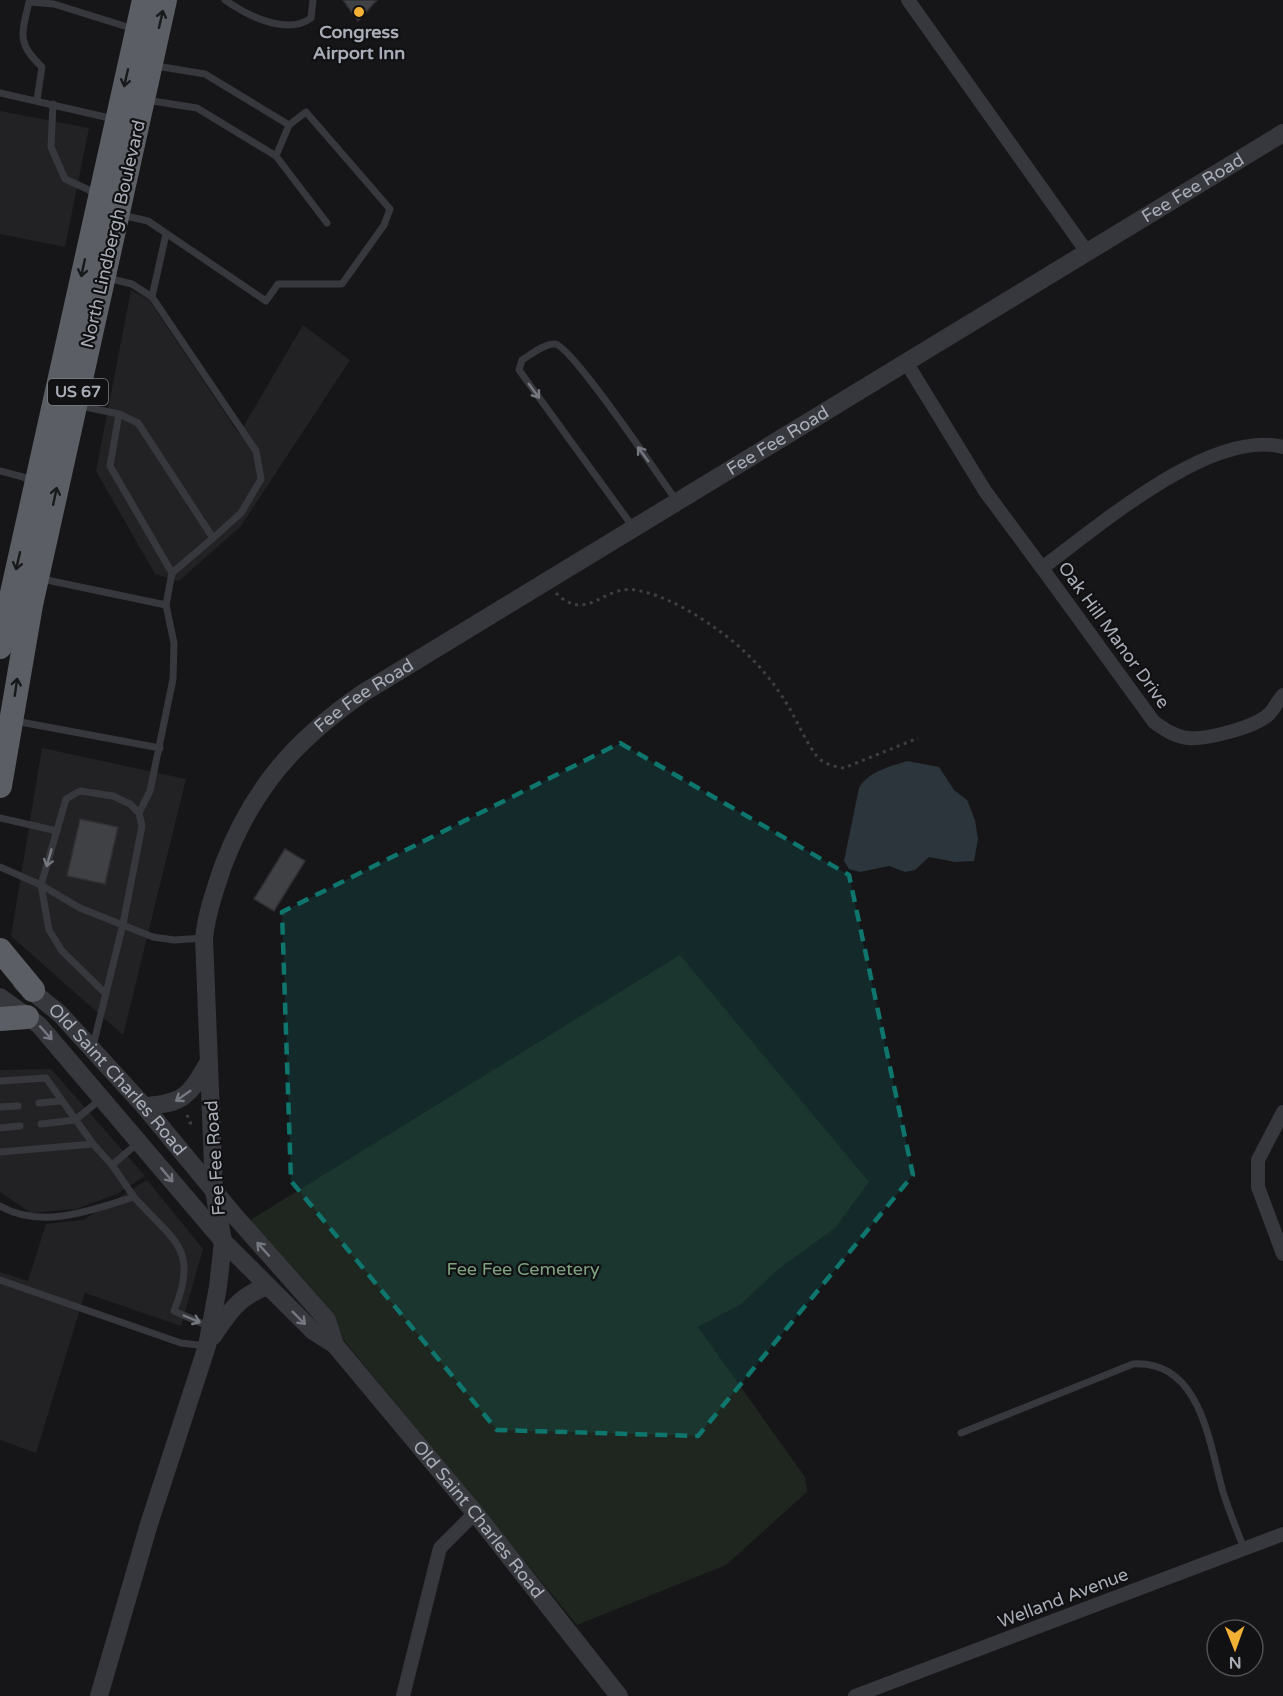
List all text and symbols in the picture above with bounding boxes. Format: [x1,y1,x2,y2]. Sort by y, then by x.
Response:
marker: Congress Airport Inn [352,5,366,19]
one-way arrow [156,9,167,29]
place label: Congress Airport Inn [313,21,405,64]
one-way arrow [120,67,131,87]
street label: North Lindbergh Boulevard [76,118,150,350]
street label: Fee Fee Road [1137,148,1248,227]
one-way arrow [77,258,89,277]
road number: US 67 [48,379,108,405]
one-way arrow [527,382,540,398]
street label: Fee Fee Road [722,401,833,480]
one-way arrow [637,447,649,463]
one-way arrow [50,487,61,506]
one-way arrow [12,551,24,570]
street label: Oak Hill Manor Drive [1053,557,1175,713]
street label: Fee Fee Road [309,654,418,737]
one-way arrow [11,678,22,697]
one-way arrow [43,848,54,867]
street label: Old Saint Charles Road [44,998,191,1160]
one-way arrow [39,1025,53,1040]
one-way arrow [176,1090,192,1102]
street label: Fee Fee Road [200,1099,230,1217]
one-way arrow [160,1167,174,1182]
one-way arrow [256,1242,270,1257]
park label: Fee Fee Cemetery [446,1258,600,1280]
one-way arrow [292,1310,307,1325]
one-way arrow [183,1314,201,1325]
street label: Old Saint Charles Road [408,1436,549,1603]
street label: Welland Avenue [995,1563,1131,1633]
north arrow [1205,1618,1265,1678]
text: N [1229,1652,1242,1672]

